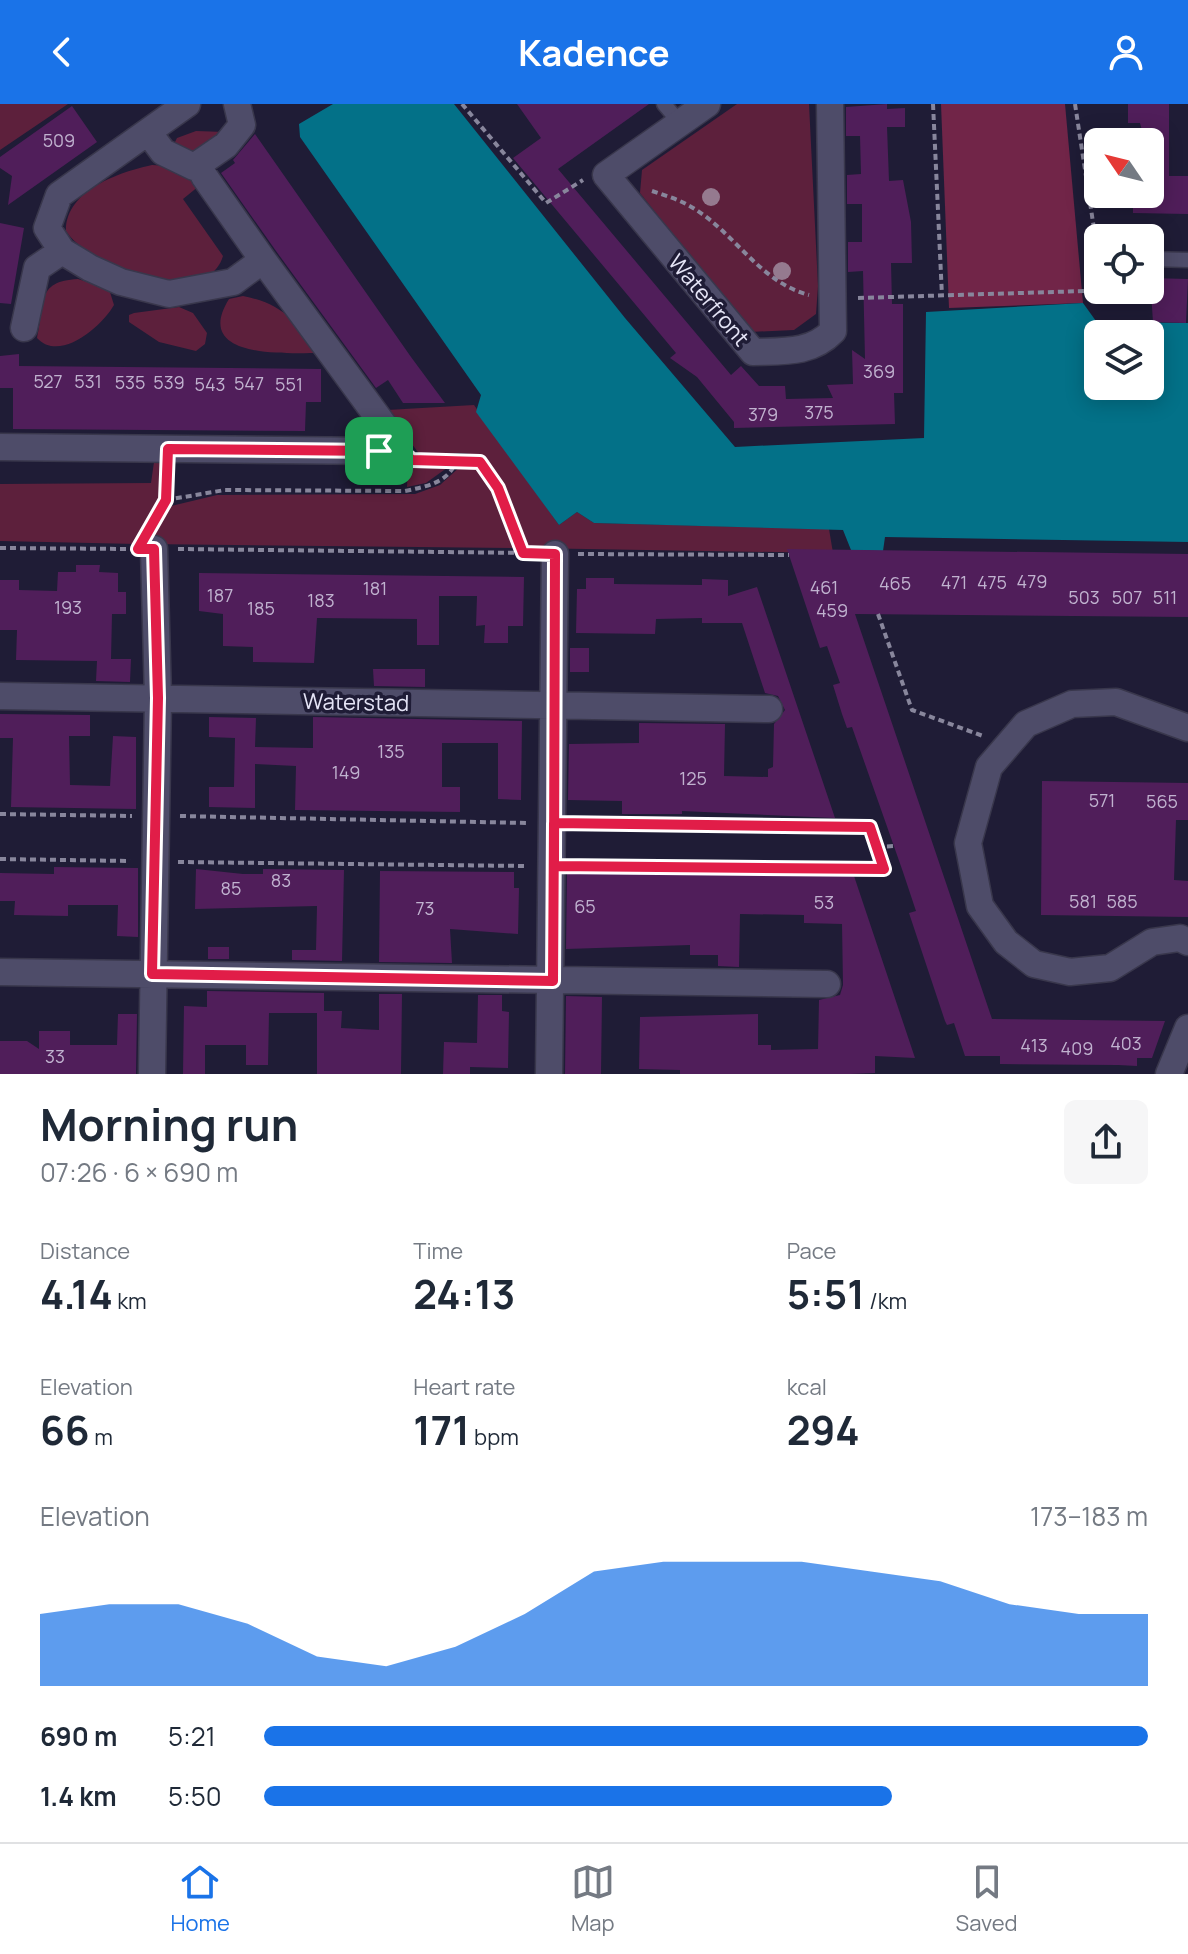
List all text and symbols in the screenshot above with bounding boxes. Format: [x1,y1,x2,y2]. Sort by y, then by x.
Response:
text: Kadence [518,28,670,77]
icon: back [40,30,84,74]
icon: person [1104,30,1148,74]
house number: 509 [43,128,75,152]
north arrow [1084,128,1164,208]
map controls [1084,128,1164,400]
button: locate [1084,224,1164,304]
street label: Waterfront [662,248,756,352]
button: layers [1084,320,1164,400]
house number: 369 [863,359,895,383]
house number: 527 [33,369,63,393]
house number: 531 [74,369,102,393]
house number: 535 [115,370,145,394]
house number: 539 [153,370,185,394]
house number: 547 [234,371,264,395]
house number: 543 [195,372,225,396]
house number: 551 [275,372,303,396]
house number: 375 [804,400,834,424]
house number: 379 [748,402,778,426]
pin [345,417,413,485]
icon: arrive [357,429,401,473]
house number: 479 [1017,569,1047,593]
house number: 471 [941,570,967,594]
house number: 475 [977,570,1007,594]
house number: 465 [879,571,911,595]
house number: 461 [810,575,838,599]
house number: 181 [363,576,387,600]
house number: 187 [207,583,233,607]
house number: 503 [1068,585,1100,609]
house number: 507 [1112,585,1142,609]
house number: 511 [1153,585,1177,609]
house number: 183 [307,588,335,612]
house number: 193 [54,595,82,619]
house number: 185 [247,596,275,620]
house number: 459 [816,598,848,622]
street label: Waterstad [303,686,409,718]
house number: 135 [377,739,405,763]
house number: 149 [332,760,360,784]
house number: 125 [679,766,707,790]
house number: 571 [1089,788,1115,812]
house number: 565 [1146,789,1178,813]
house number: 83 [271,868,291,892]
house number: 85 [221,876,241,900]
house number: 581 [1069,889,1097,913]
house number: 585 [1106,889,1138,913]
house number: 53 [814,890,834,914]
house number: 65 [574,894,596,918]
house number: 73 [416,896,435,920]
house number: 403 [1110,1031,1142,1055]
house number: 413 [1020,1033,1048,1057]
house number: 409 [1061,1036,1093,1060]
house number: 33 [45,1044,65,1068]
text: Morning run [40,1094,298,1154]
button: share [1064,1100,1148,1184]
text: 07:26 · 6 × 690 m [40,1154,238,1190]
text: Distance [40,1236,130,1266]
text: Time [413,1236,463,1266]
text: Pace [787,1236,836,1266]
text: 4.14 [40,1266,113,1321]
text: 24:13 [413,1266,515,1321]
text: 5:51 [787,1266,865,1321]
text: km [113,1286,147,1316]
text: /km [865,1286,907,1316]
text: Elevation [40,1372,133,1402]
text: Heart rate [413,1372,515,1402]
text: kcal [787,1372,827,1402]
text: 66 [40,1402,90,1457]
text: 171 [413,1402,470,1457]
text: 294 [787,1402,860,1457]
text: m [90,1422,113,1452]
text: bpm [470,1422,519,1452]
text: Elevation [40,1498,150,1534]
text: 173–183 m [1030,1498,1148,1534]
text: 690 m [40,1718,117,1754]
text: 5:21 [168,1718,216,1754]
text: 1.4 km [40,1778,117,1814]
text: 5:50 [168,1778,222,1814]
tab: Home [170,1860,230,1938]
tab: Map [571,1860,615,1938]
tab: Saved [956,1860,1018,1938]

